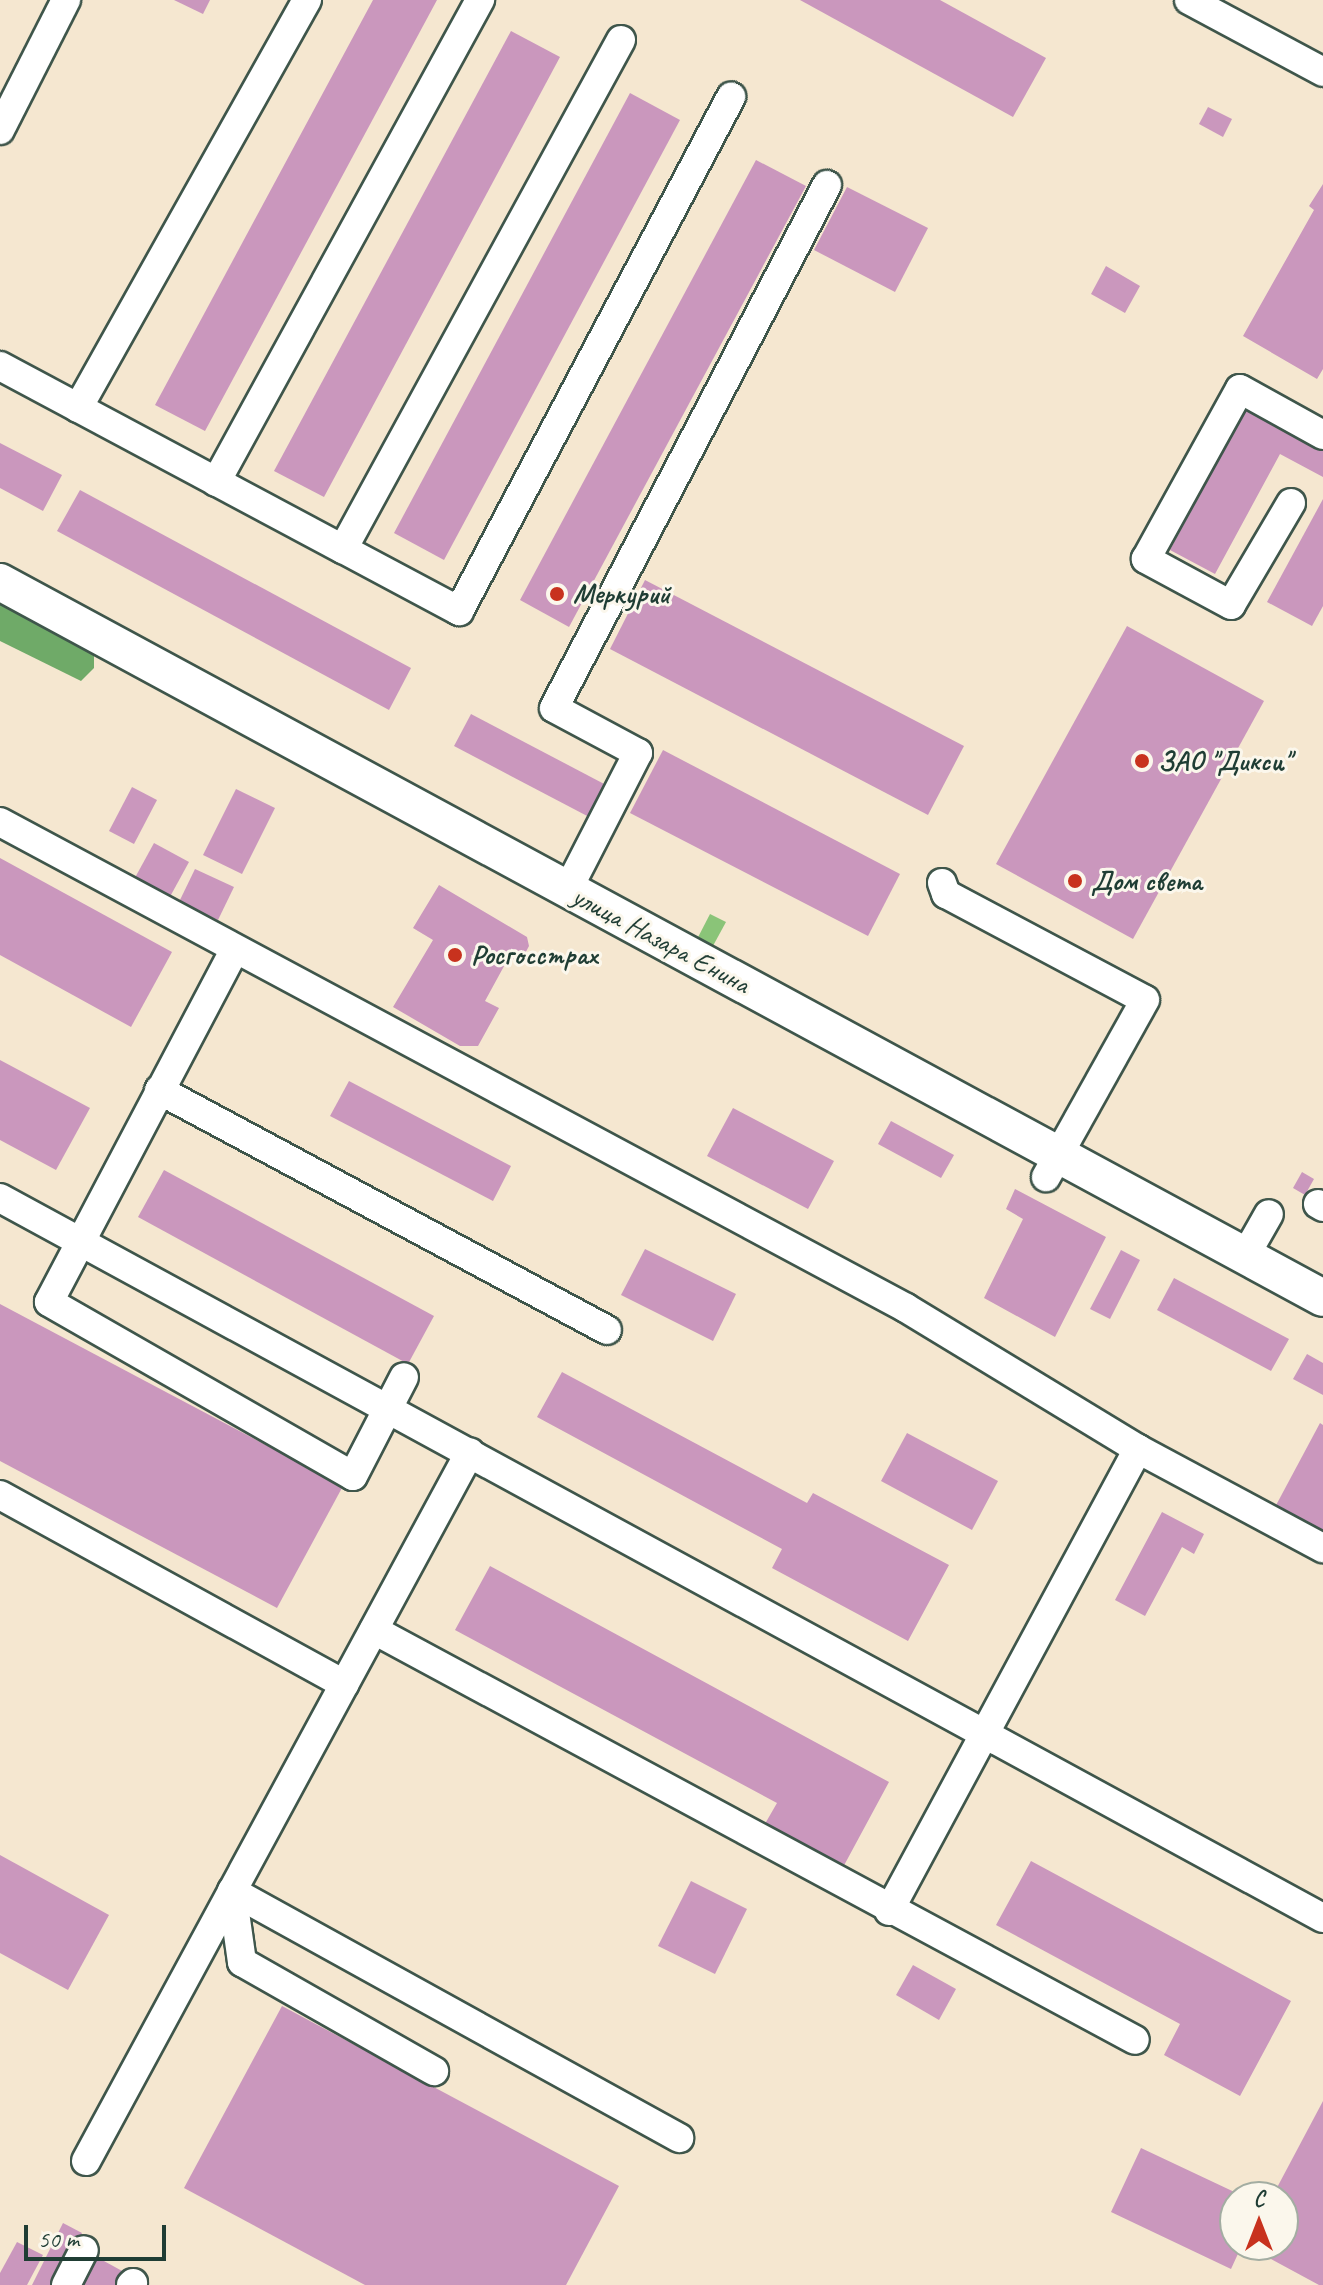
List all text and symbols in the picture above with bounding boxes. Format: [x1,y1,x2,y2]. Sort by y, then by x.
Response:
place label: Меркурий [573,577,670,611]
marker: Меркурий [548,585,566,603]
place label: ЗАО "Дикси" [1158,744,1290,778]
marker: ЗАО "Дикси" [1133,752,1151,770]
place label: Дом света [1091,864,1202,898]
marker: Дом света [1066,872,1084,890]
street label: улица Назара Енина [567,879,755,1001]
place label: Росгосстрах [471,938,597,972]
marker: Росгосстрах [446,946,464,964]
north arrow [1219,2181,1299,2261]
text: С [1254,2185,1264,2213]
scale bar [28,2209,170,2259]
text: 50 m [38,2224,79,2254]

